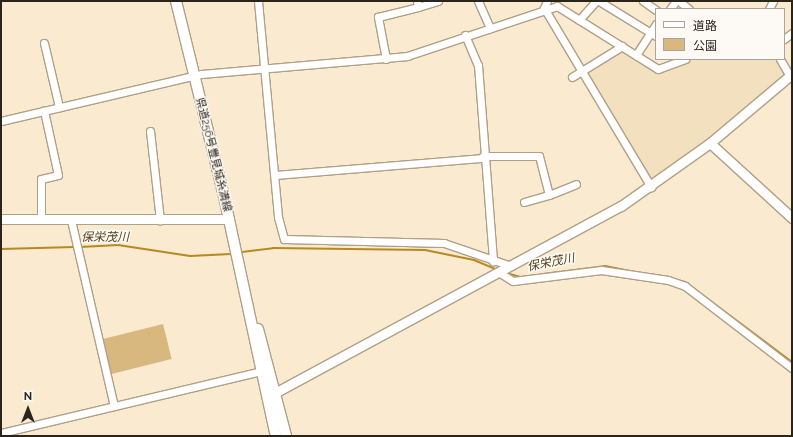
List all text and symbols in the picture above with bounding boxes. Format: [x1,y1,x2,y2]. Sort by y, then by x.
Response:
legend [655,8,785,60]
text: 道路 [693,19,717,33]
text: 公園 [693,39,717,53]
street label: 県道256号豊見城糸満線 [192,96,234,214]
water label: 保栄茂川 [81,231,129,245]
water label: 保栄茂川 [526,251,576,275]
north arrow [8,389,48,429]
text: N [24,390,32,403]

